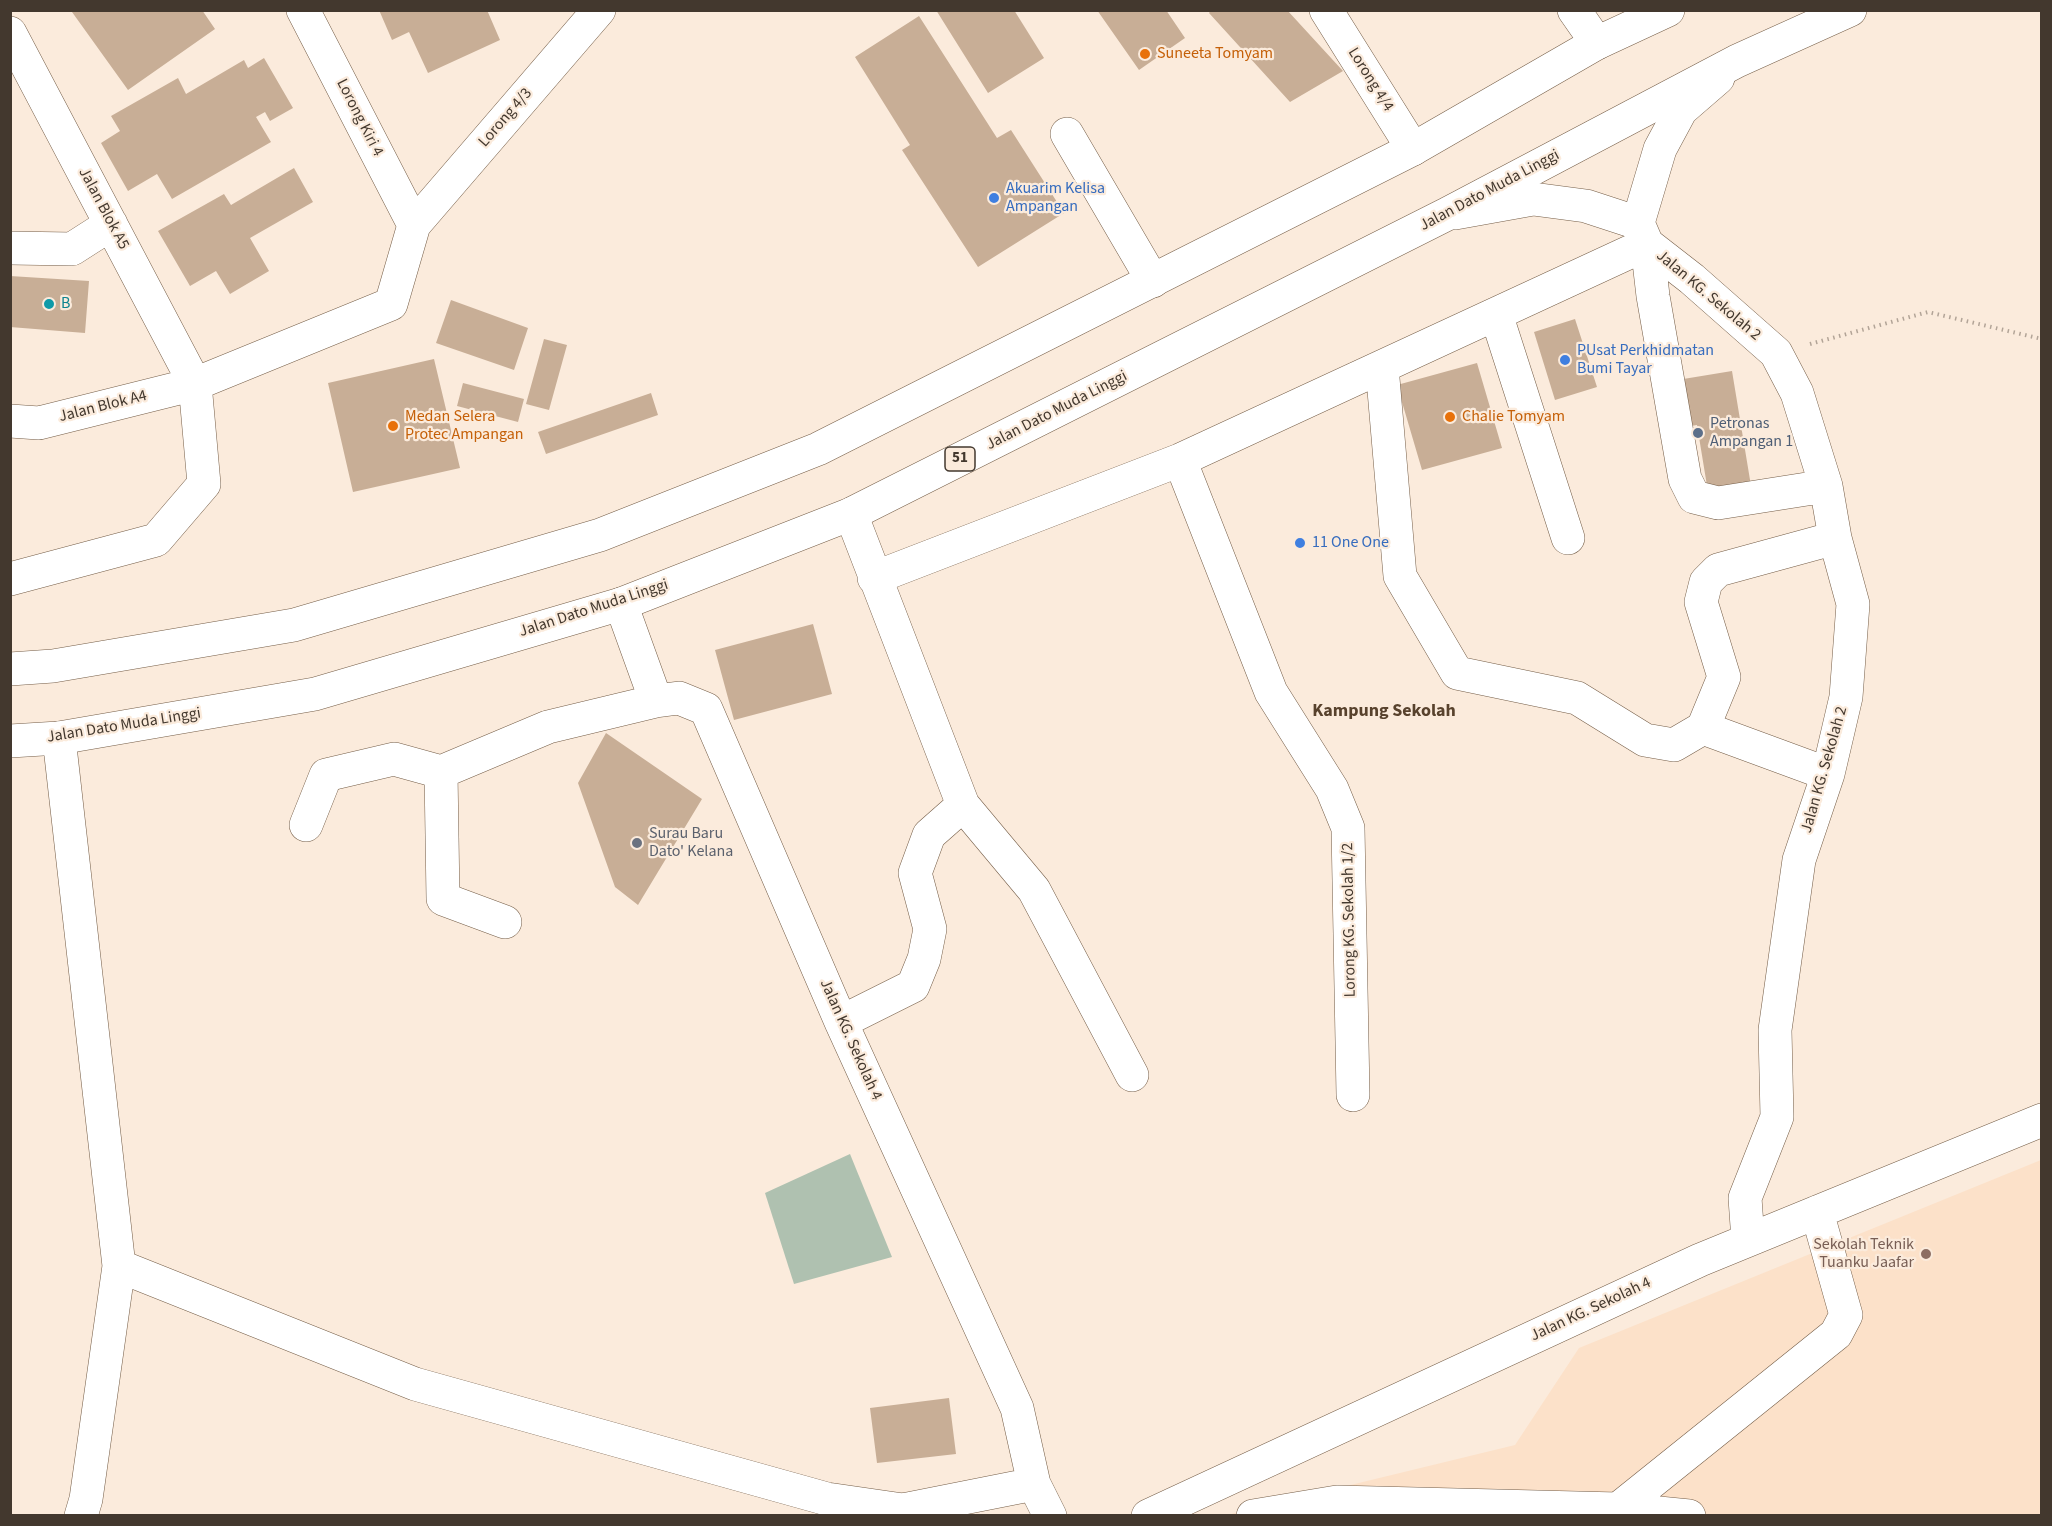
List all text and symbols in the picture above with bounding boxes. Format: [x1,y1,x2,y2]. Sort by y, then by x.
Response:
place label: Suneeta Tomyam [1157,44,1273,64]
street label: Lorong 4/4 [1343,44,1397,116]
marker: Suneeta Tomyam [1138,47,1152,61]
street label: Lorong Kiri 4 [331,76,387,160]
street label: Lorong 4/3 [475,85,537,151]
street label: Jalan Dato Muda Linggi [1417,146,1563,236]
street label: Jalan Blok A5 [73,165,133,253]
place label: Akuarim Kelisa Ampangan [1006,179,1105,217]
marker: Akuarim Kelisa Ampangan [987,191,1001,205]
street label: Jalan KG. Sekolah 2 [1652,247,1764,345]
place label: B [61,294,70,314]
marker: B [42,297,56,311]
place label: PUsat Perkhidmatan Bumi Tayar [1577,341,1714,379]
marker: PUsat Perkhidmatan Bumi Tayar [1558,353,1572,367]
street label: Jalan Dato Muda Linggi [983,367,1131,455]
street label: Jalan Blok A4 [57,387,149,427]
place label: Medan Selera Protec Ampangan [405,407,524,445]
place label: Chalie Tomyam [1462,407,1565,427]
marker: Chalie Tomyam [1443,410,1457,424]
place label: Petronas Ampangan 1 [1710,414,1793,452]
marker: Medan Selera Protec Ampangan [386,419,400,433]
marker: Petronas Ampangan 1 [1691,426,1705,440]
road number: 51 [945,447,975,471]
place label: 11 One One [1312,533,1389,553]
marker: 11 One One [1293,536,1307,550]
street label: Jalan Dato Muda Linggi [517,576,671,642]
district label: Kampung Sekolah [1312,701,1456,723]
street label: Jalan Dato Muda Linggi [46,704,202,748]
street label: Jalan KG. Sekolah 2 [1798,705,1852,835]
place label: Surau Baru Dato' Kelana [649,824,733,862]
marker: Surau Baru Dato' Kelana [630,836,644,850]
street label: Lorong KG. Sekolah 1/2 [1339,843,1361,997]
street label: Jalan KG. Sekolah 4 [815,976,885,1104]
place label: Sekolah Teknik Tuanku Jaafar [1813,1235,1914,1273]
marker: Sekolah Teknik Tuanku Jaafar [1919,1247,1933,1261]
street label: Jalan KG. Sekolah 4 [1528,1274,1654,1346]

